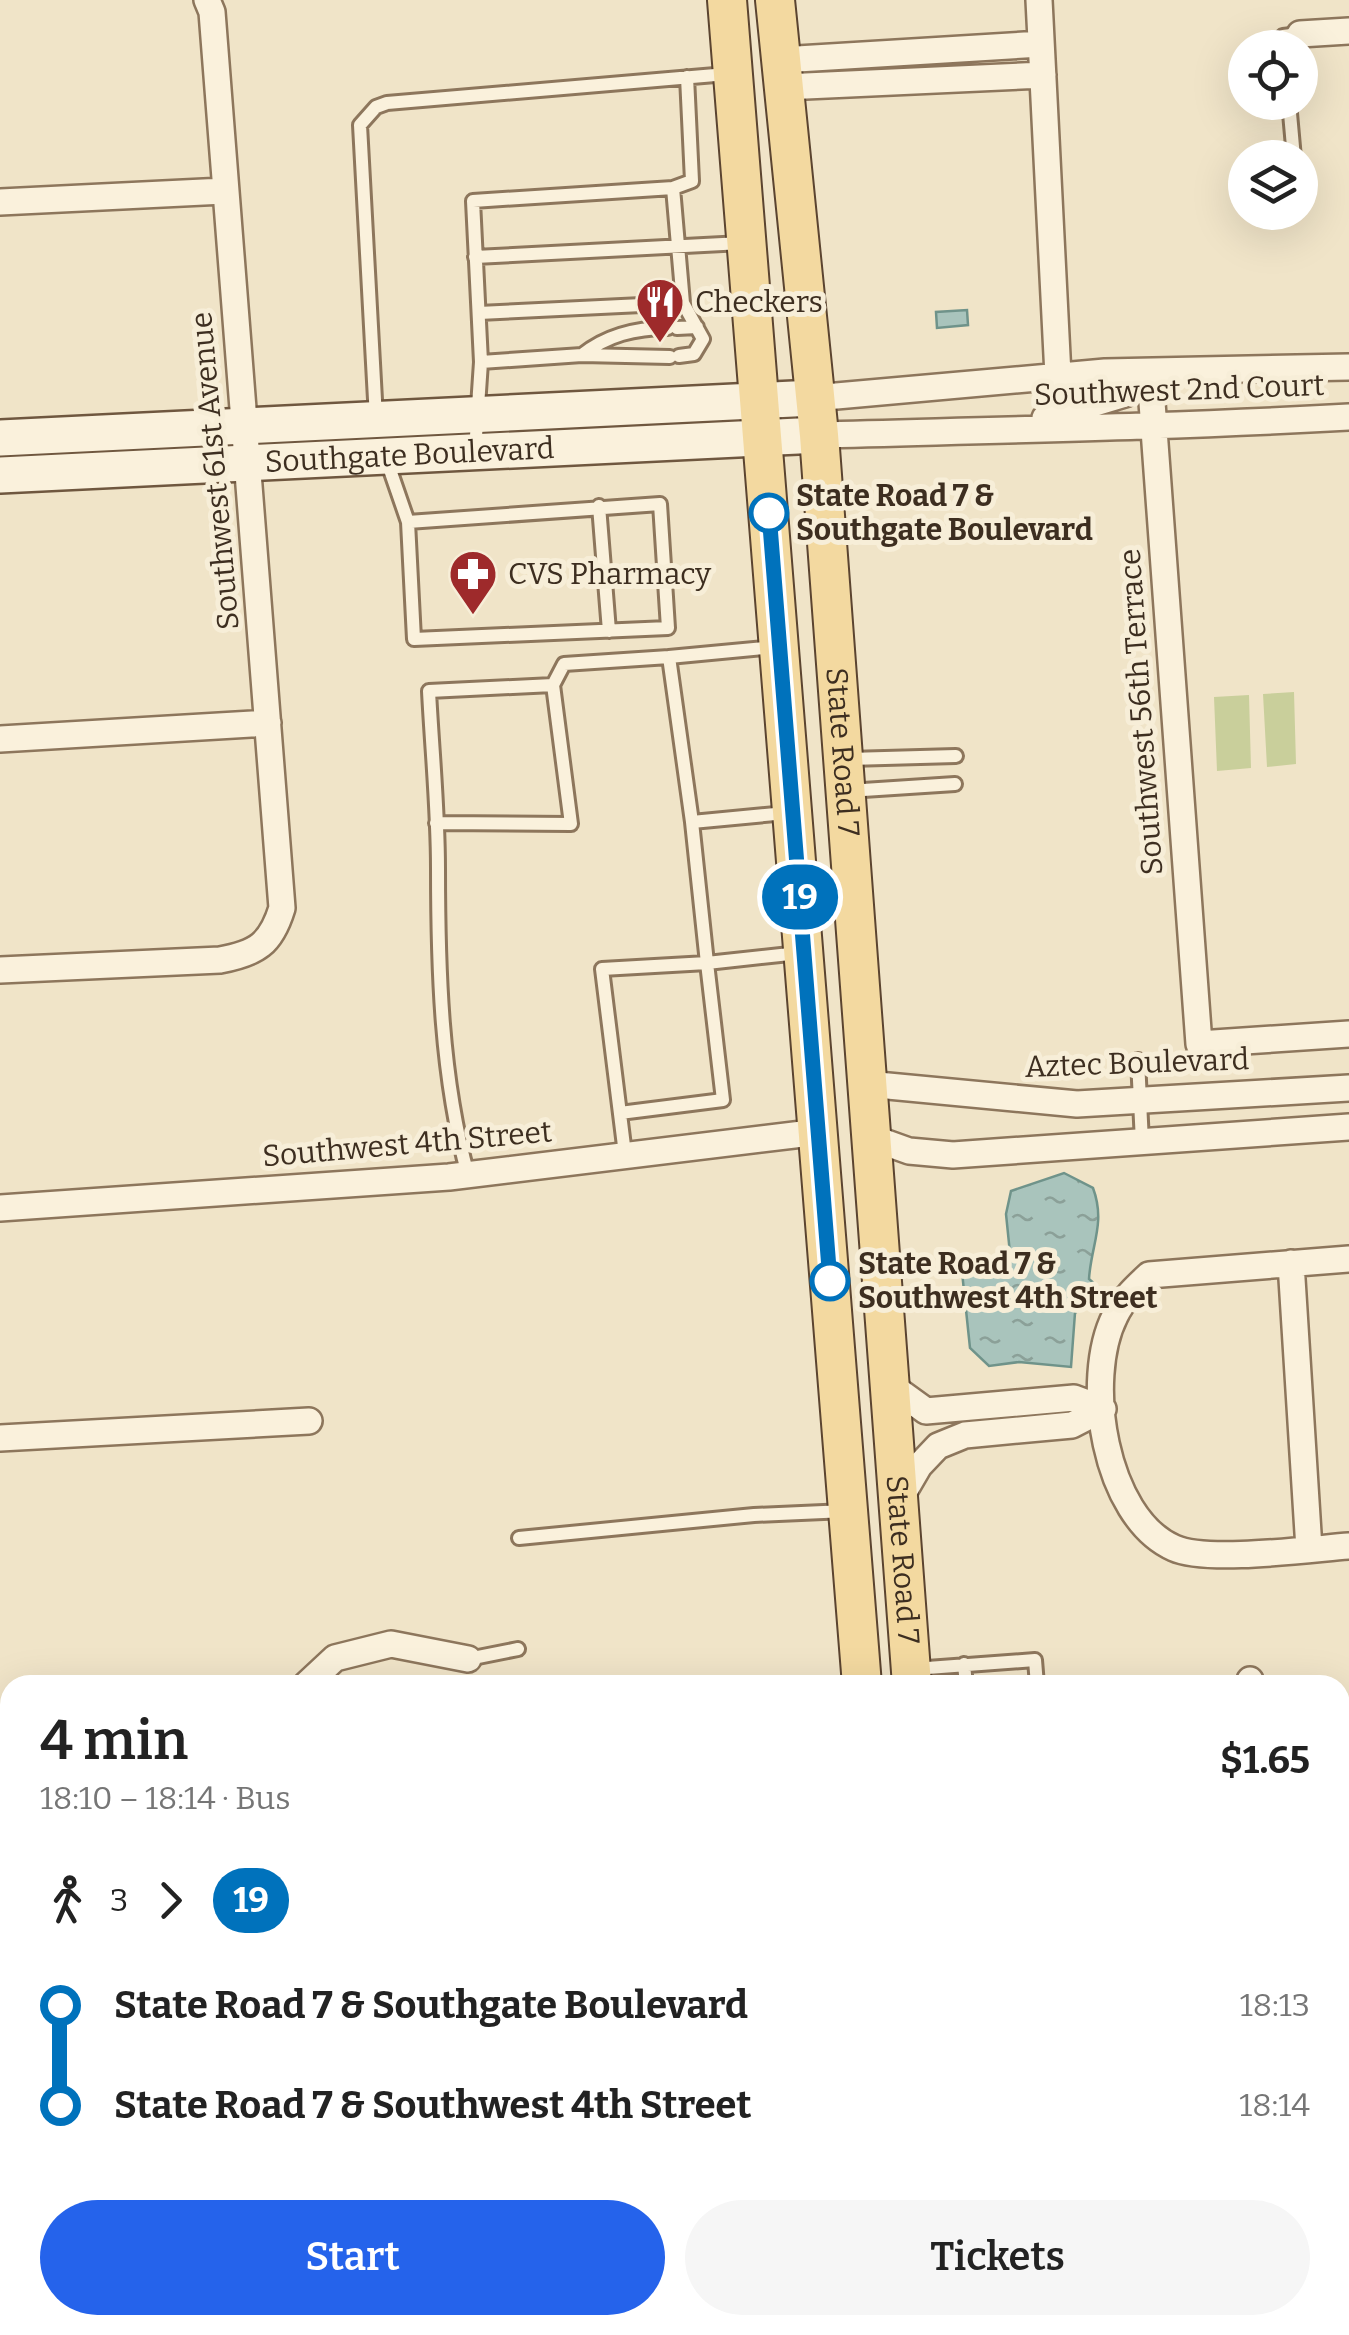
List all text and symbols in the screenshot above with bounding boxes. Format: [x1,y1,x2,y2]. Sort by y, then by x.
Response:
map controls [1228,30,1318,230]
button: locate [1228,30,1318,120]
button: layers [1228,140,1318,230]
restaurant icon: Checkers [634,276,686,344]
place label: Checkers [695,284,823,320]
street label: Southwest 61st Avenue [183,310,247,632]
street label: Southwest 2nd Court [1033,367,1325,413]
street label: Southgate Boulevard [264,430,555,480]
place label: State Road 7 & Southgate Boulevard [796,478,1093,548]
marker: State Road 7 & Southgate Boulevard [750,494,788,532]
pharmacy icon: CVS Pharmacy [447,548,499,616]
street label: Southwest 56th Terrace [1112,548,1170,876]
place label: CVS Pharmacy [508,556,711,592]
street label: State Road 7 [818,666,867,838]
line badge: 19 [755,864,845,930]
text: 19 [782,876,818,918]
street label: Aztec Boulevard [1024,1041,1250,1085]
street label: Southwest 4th Street [261,1113,553,1175]
place label: State Road 7 & Southwest 4th Street [858,1246,1158,1316]
marker: State Road 7 & Southwest 4th Street [811,1262,849,1300]
street label: State Road 7 [878,1474,927,1645]
text: 4 min [40,1708,188,1774]
text: $1.65 [1220,1737,1310,1783]
text: 18:10 – 18:14 · Bus [40,1779,291,1817]
icon: walk [40,1873,95,1928]
icon: forward [143,1873,198,1928]
text: 19 [233,1879,269,1921]
text: 3 [110,1881,128,1919]
text: State Road 7 & Southgate Boulevard [114,1982,748,2028]
text: 18:13 [1240,1986,1310,2024]
text: State Road 7 & Southwest 4th Street [114,2082,751,2128]
text: 18:14 [1239,2086,1310,2124]
button: Start [40,2200,665,2315]
button: Tickets [685,2200,1310,2315]

